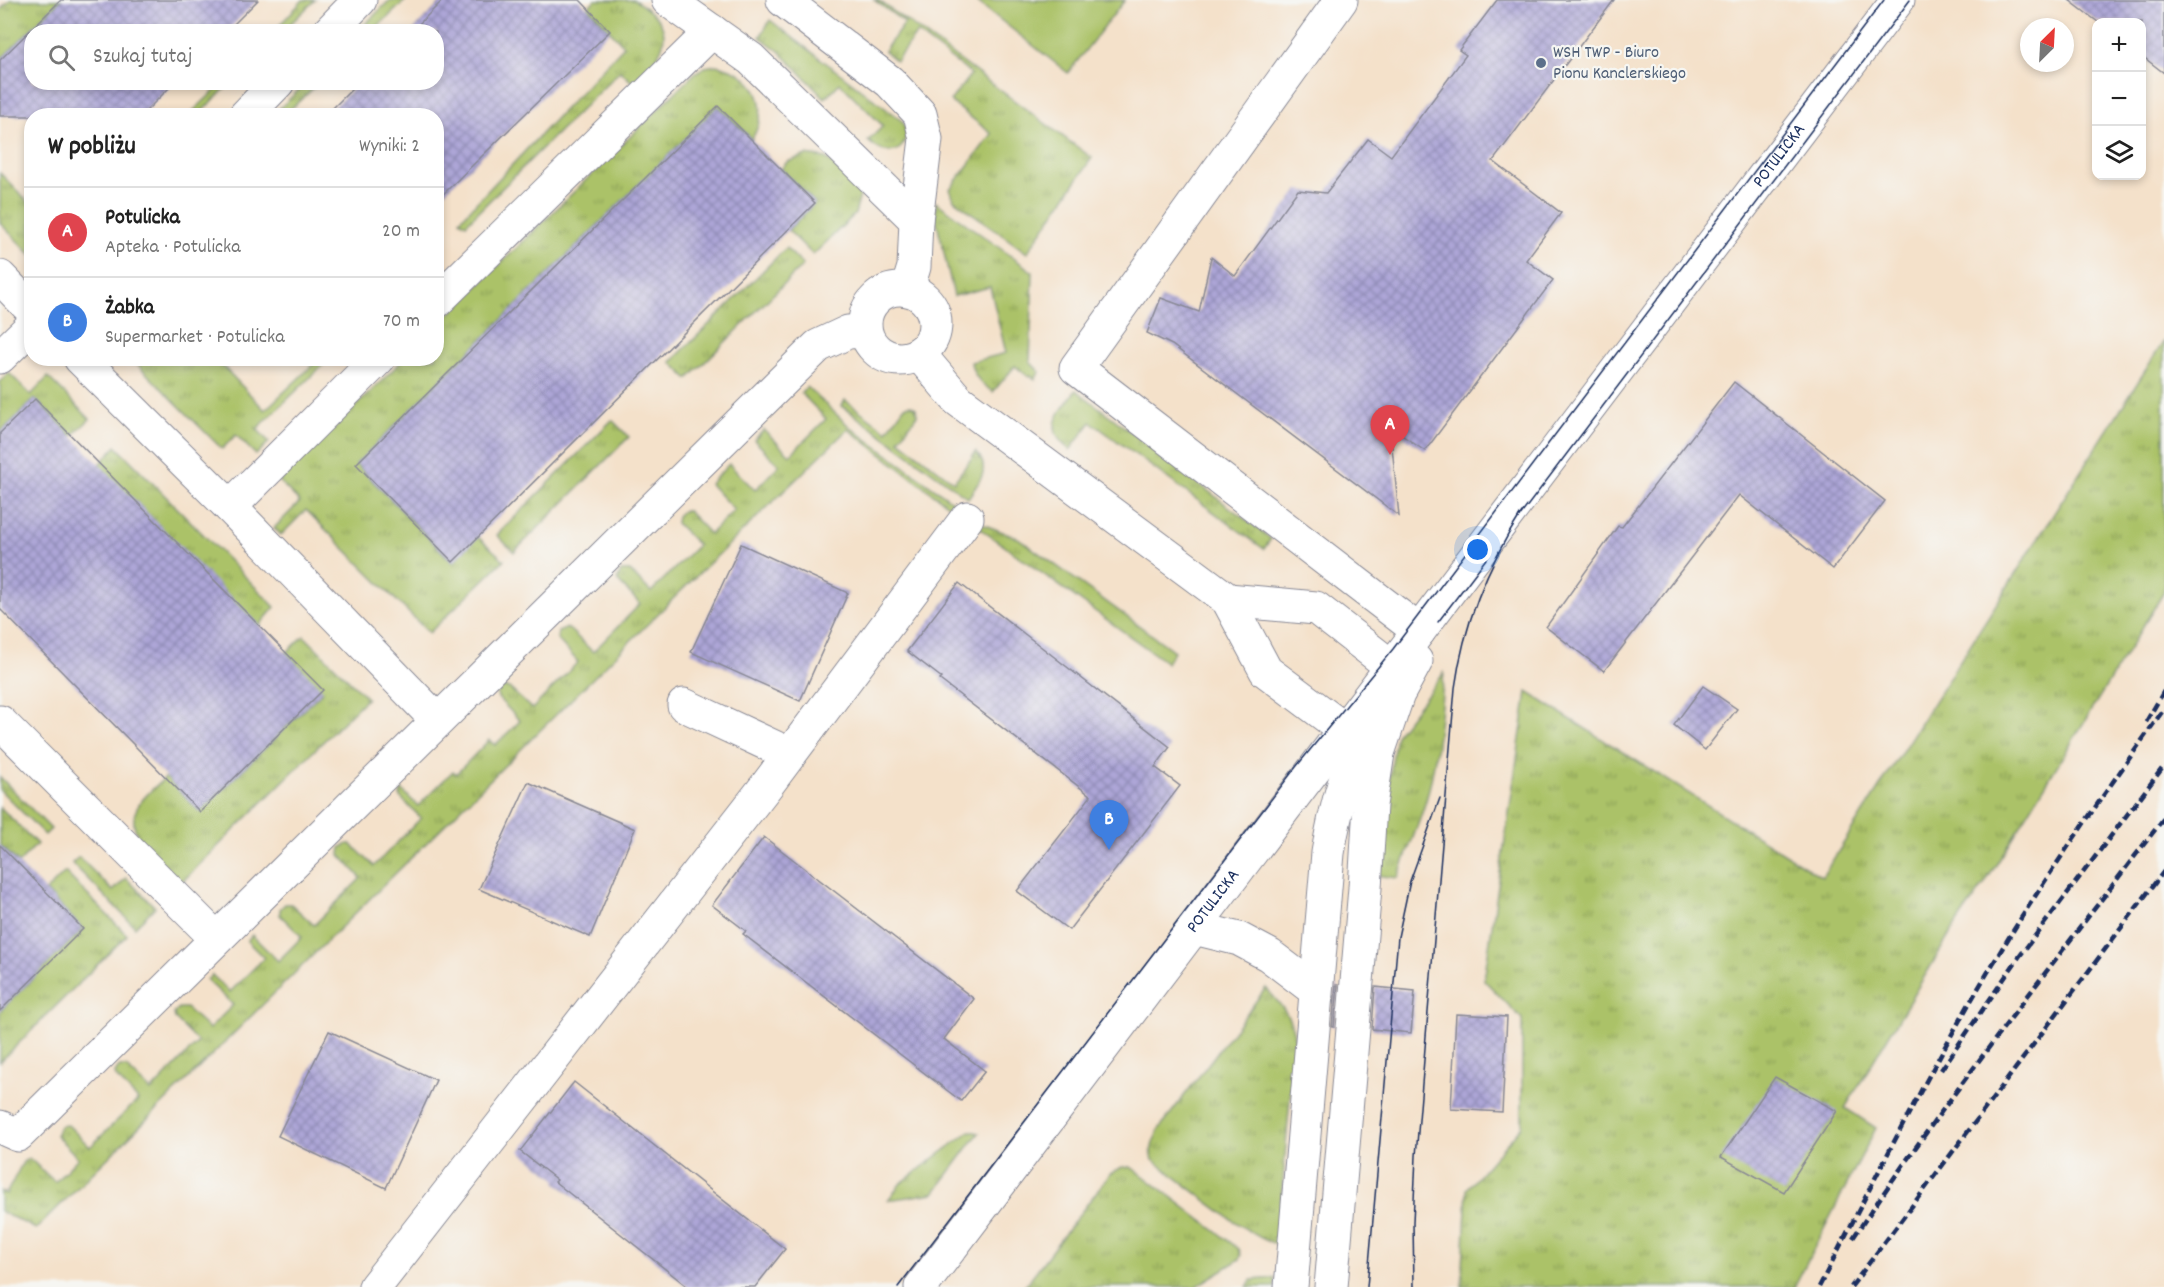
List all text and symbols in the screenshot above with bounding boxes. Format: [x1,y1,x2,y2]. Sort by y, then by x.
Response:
north arrow [2020,18,2074,72]
map controls [2092,18,2146,180]
button: + [2092,18,2146,72]
search box [24,24,444,90]
icon: search [45,41,78,74]
place label: WSH TWP - Biuro Pionu Kanclerskiego [1553,41,1686,87]
text: Szukaj tutaj [93,42,192,73]
marker: WSH TWP - Biuro Pionu Kanclerskiego [1534,56,1548,70]
button: − [2092,72,2146,126]
street label: POTULICKA [1747,119,1812,193]
button: layers [2092,126,2146,180]
text: W pobliżu [48,129,136,166]
text: Wyniki: 2 [359,133,420,161]
text: Potulicka [105,203,180,234]
text: A [62,218,73,246]
text: 20 m [382,218,420,246]
text: Apteka · Potulicka [105,234,241,262]
text: Żabka [105,293,154,324]
text: B [63,308,72,336]
text: 70 m [383,308,420,336]
text: Supermarket · Potulicka [105,324,285,352]
pin: A [1370,406,1410,455]
your location [1463,535,1492,564]
pin: B [1090,800,1128,850]
street label: POTULICKA [1181,864,1246,939]

